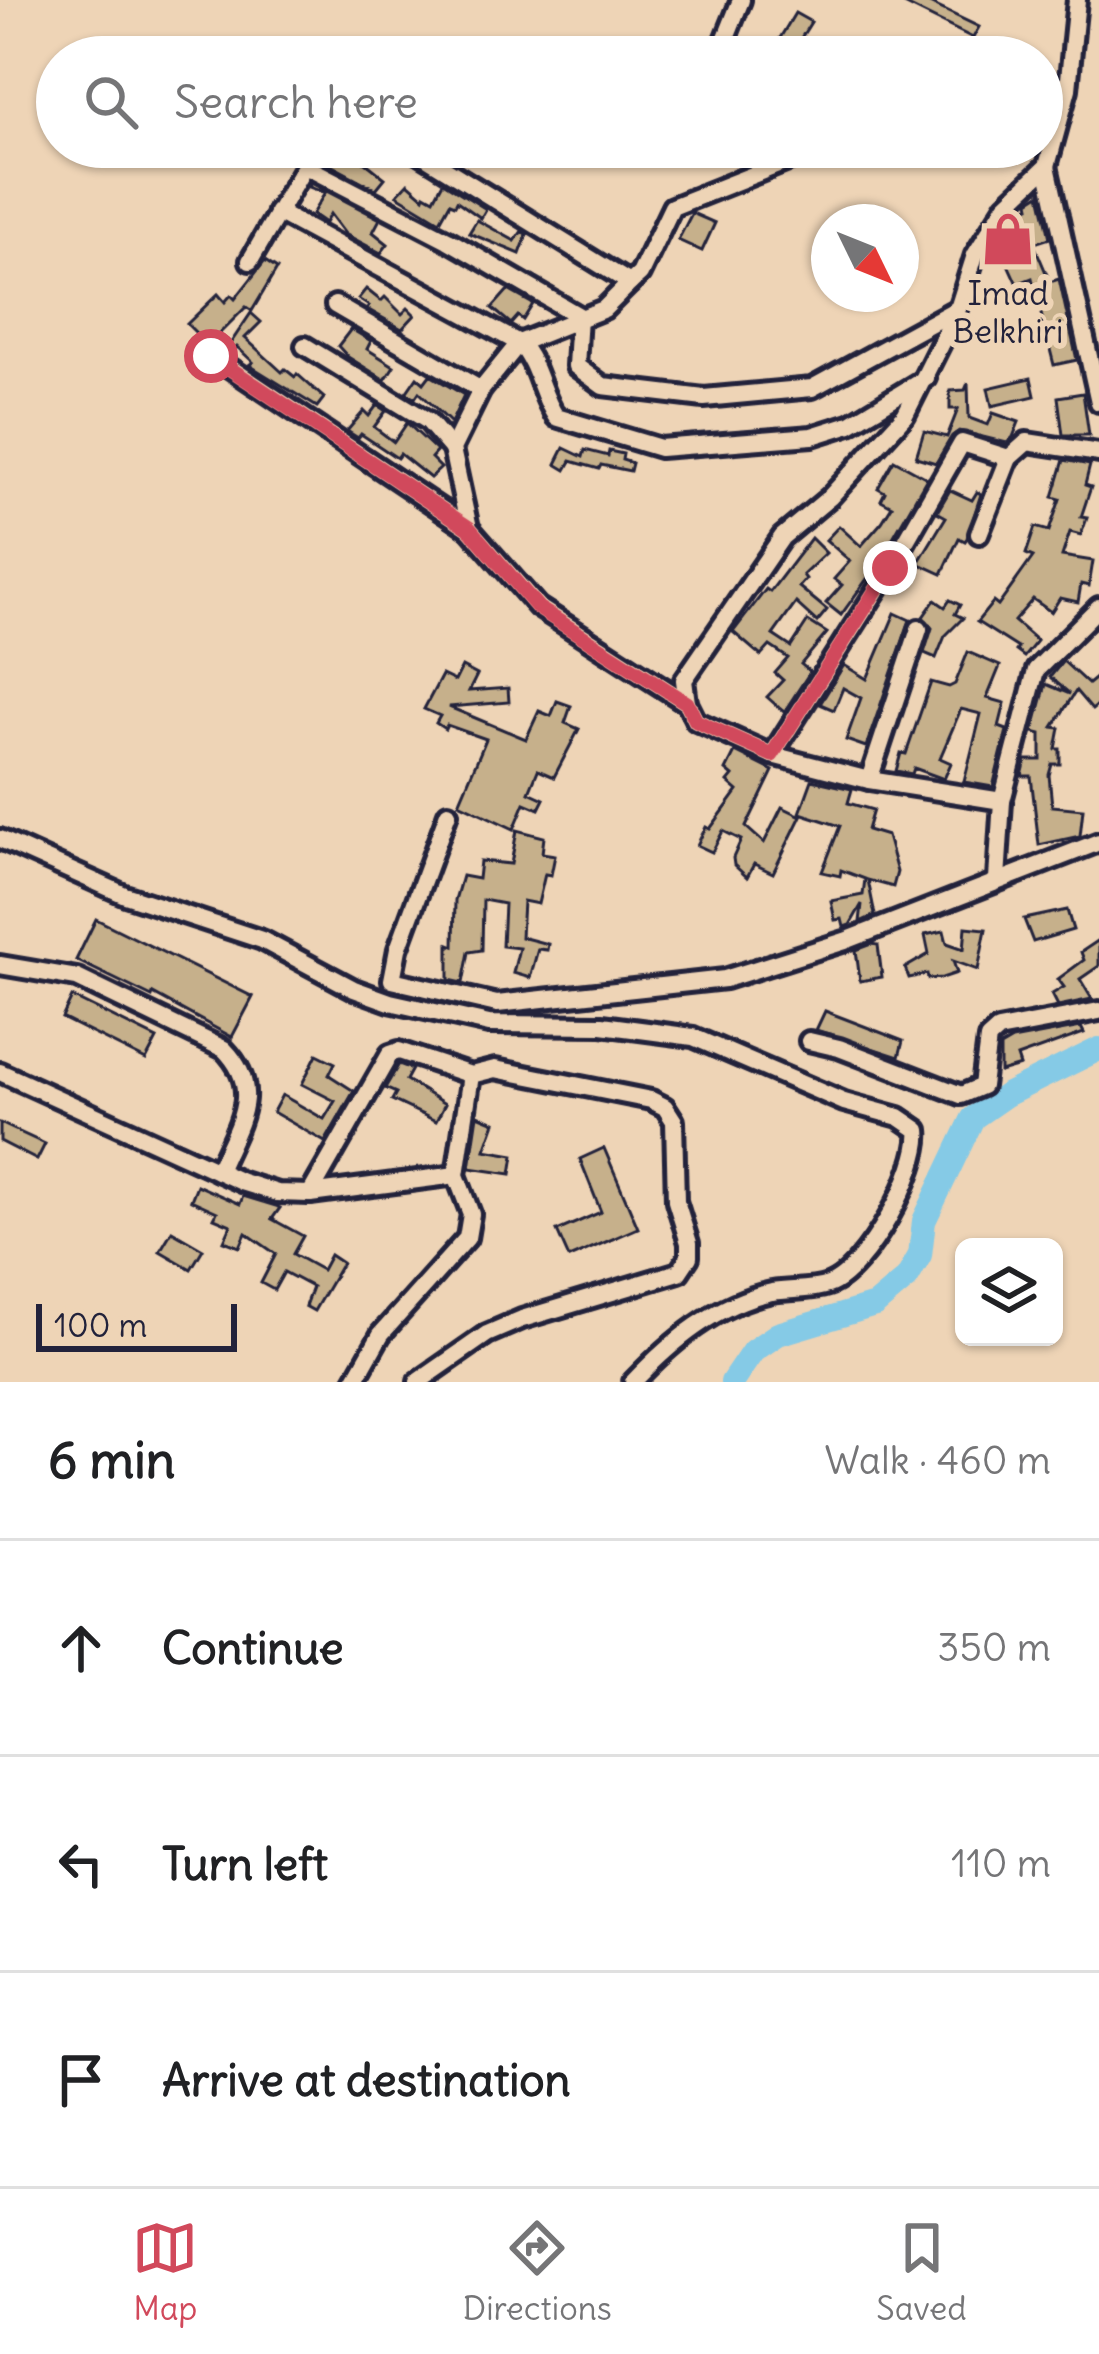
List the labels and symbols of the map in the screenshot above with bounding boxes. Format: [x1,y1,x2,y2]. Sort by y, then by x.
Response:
north arrow [811,204,919,312]
shop icon: Imad Belkhiri [979,210,1037,268]
place label: Imad Belkhiri [953,272,1063,352]
route start [184,329,238,383]
route end [863,541,917,595]
scale bar [36,1298,237,1351]

